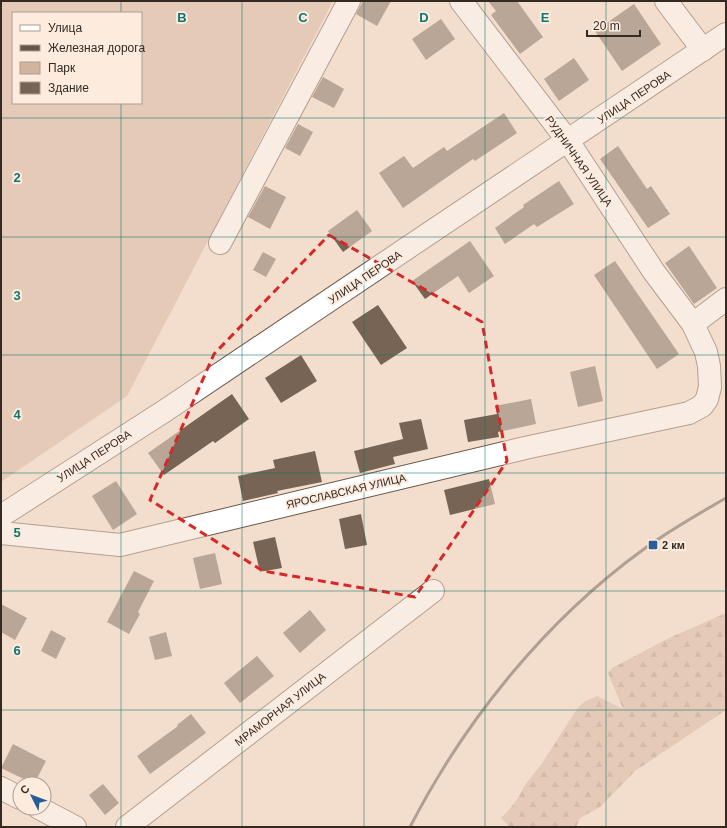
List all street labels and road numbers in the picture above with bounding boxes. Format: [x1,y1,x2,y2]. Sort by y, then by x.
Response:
street label: УЛИЦА ПЕРОВА [595,68,673,126]
street label: РУДНИЧНАЯ УЛИЦА [543,113,615,209]
street label: УЛИЦА ПЕРОВА [326,248,404,306]
street label: УЛИЦА ПЕРОВА [55,427,134,484]
street label: ЯРОСЛАВСКАЯ УЛИЦА [285,471,408,511]
street label: МРАМОРНАЯ УЛИЦА [232,669,328,748]

